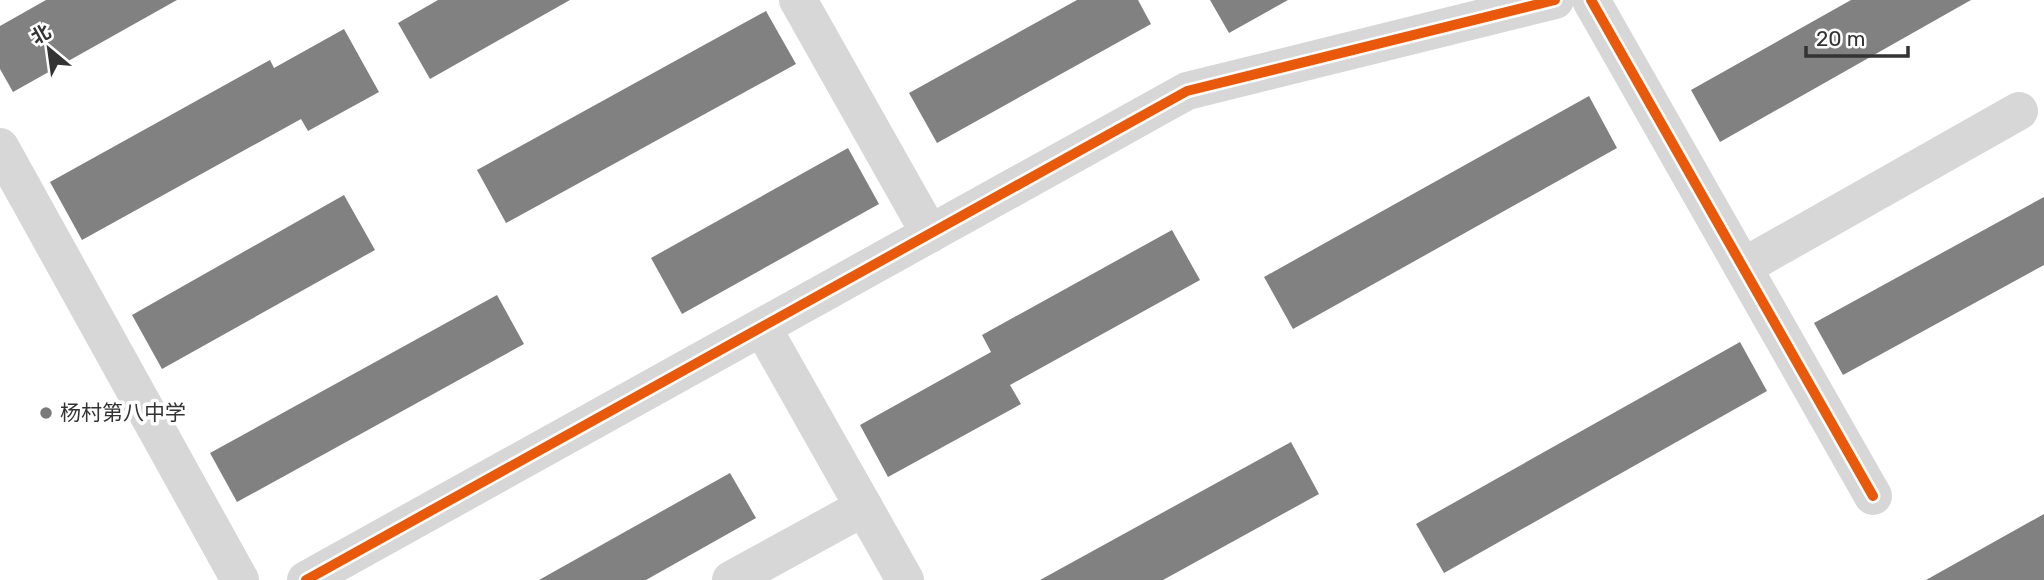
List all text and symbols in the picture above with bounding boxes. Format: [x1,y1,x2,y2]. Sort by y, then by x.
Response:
north arrow [14,14,84,84]
scale bar [1806,14,1908,58]
text: 北 [27,20,55,49]
text: 20 m [1816,26,1865,51]
place label: 杨村第八中学 [60,400,186,425]
marker: 杨村第八中学 [38,405,54,421]

